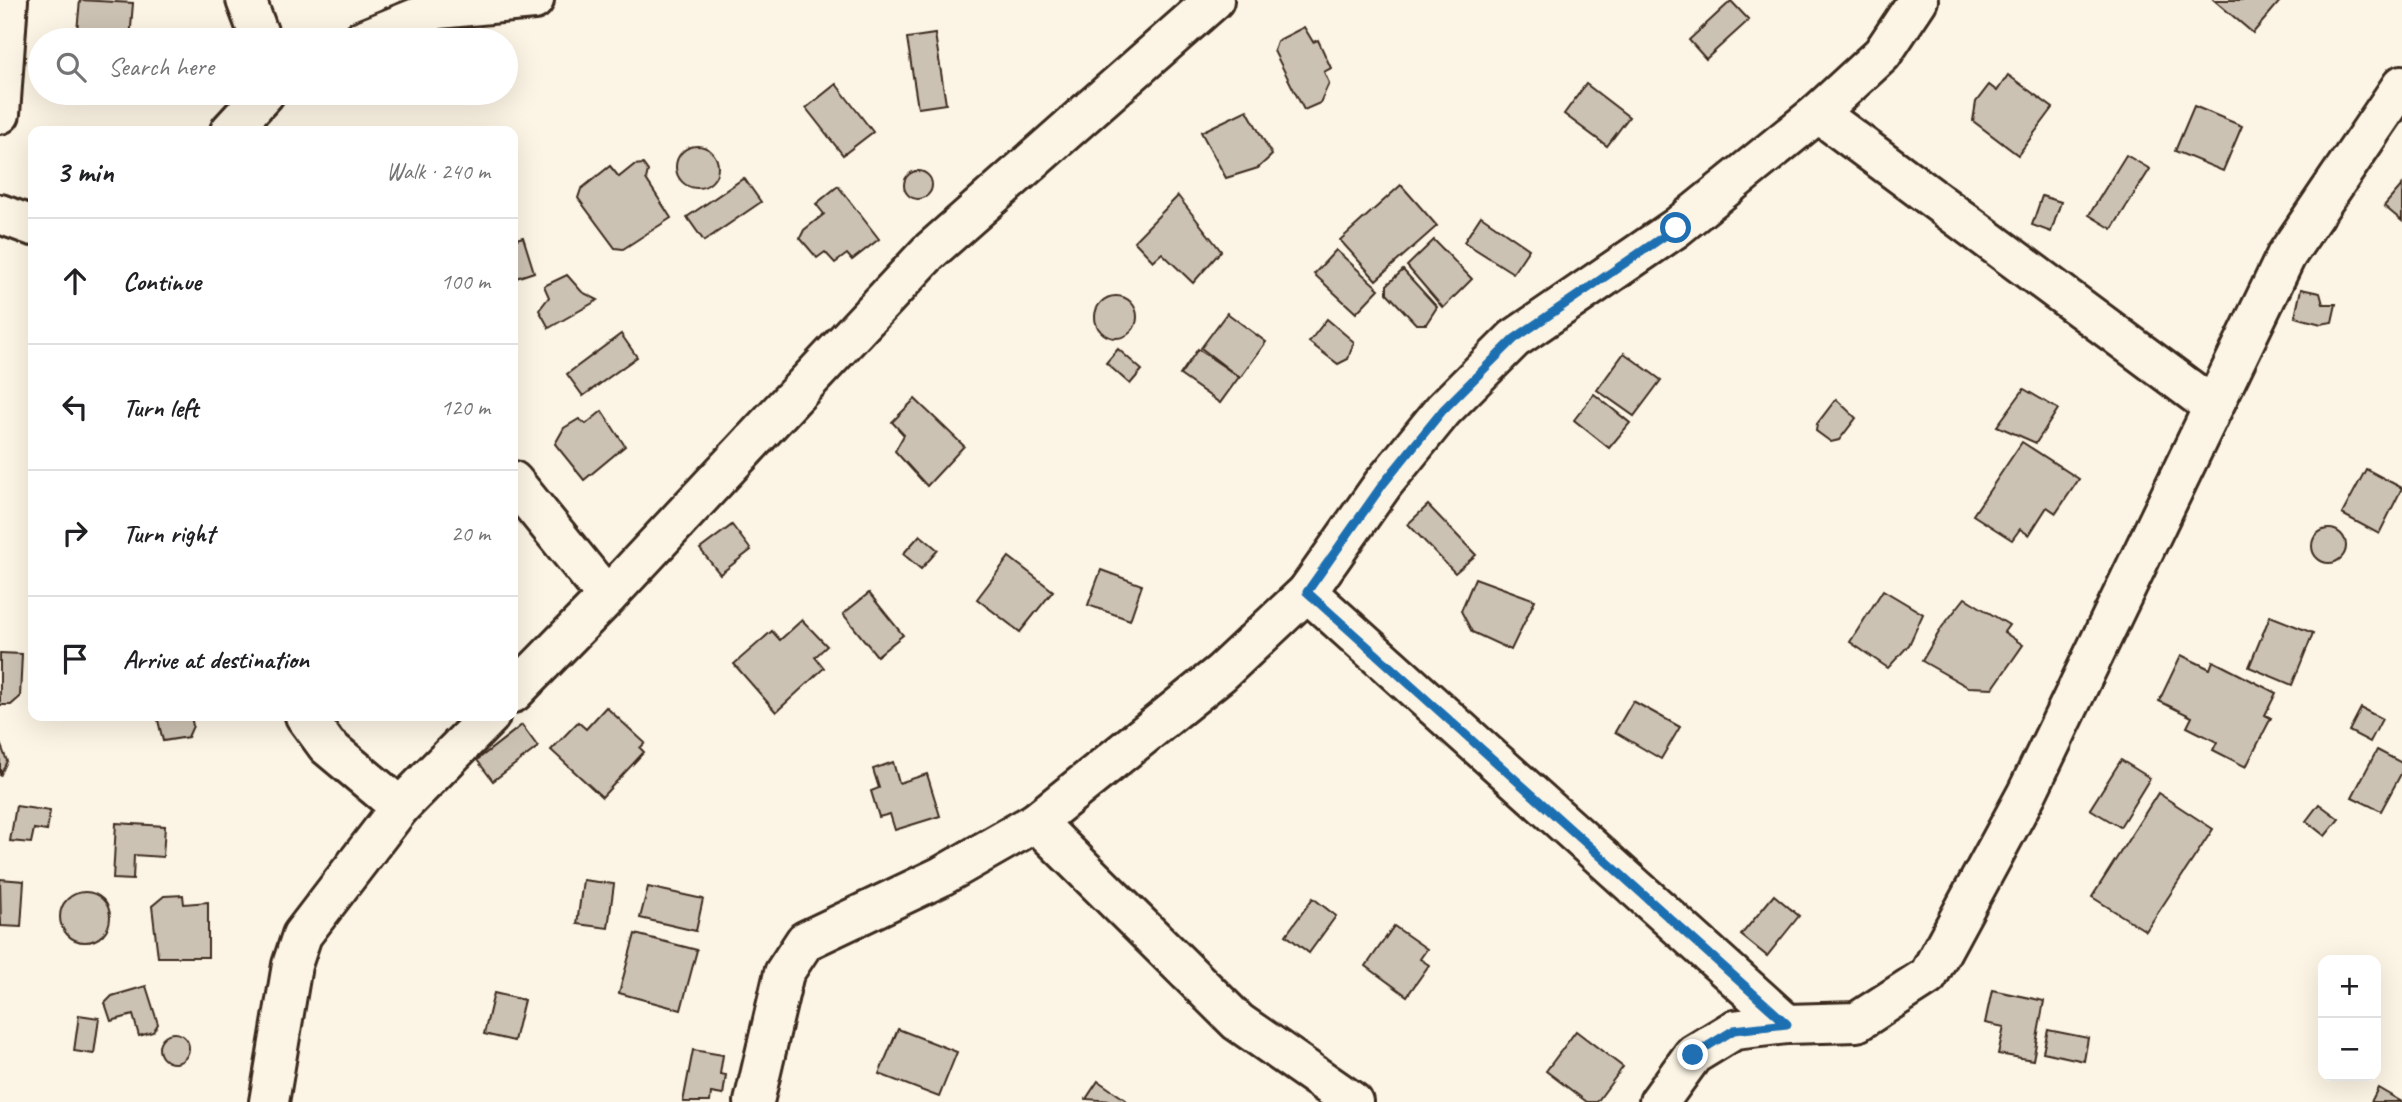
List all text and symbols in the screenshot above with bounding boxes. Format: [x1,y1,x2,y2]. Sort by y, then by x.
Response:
search box [28,28,518,105]
icon: search [52,48,90,86]
text: Search here [108,50,214,83]
text: 3 min [56,153,113,191]
text: Walk · 240 m [386,157,490,186]
route start [1660,212,1691,243]
icon: ahead [56,262,94,300]
text: Continue [123,265,201,298]
text: 100 m [441,267,490,296]
icon: left [56,388,94,426]
text: Turn left [123,391,198,424]
text: 120 m [441,393,490,422]
icon: right [56,514,94,552]
text: Turn right [123,517,214,550]
text: 20 m [451,519,490,548]
icon: arrive [56,640,94,678]
text: Arrive at destination [123,643,309,676]
map controls [2318,955,2381,1081]
button: + [2318,955,2381,1018]
button: − [2318,1018,2381,1081]
route end [1677,1039,1708,1070]

